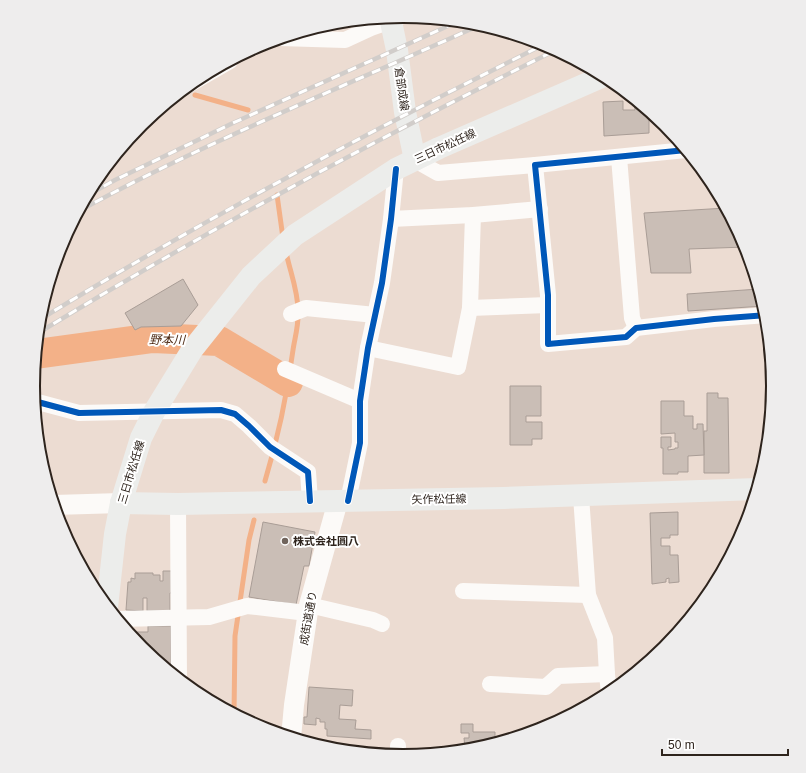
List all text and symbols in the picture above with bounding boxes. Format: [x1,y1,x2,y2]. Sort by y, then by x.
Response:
street label: 倉部成線 [393,66,411,112]
street label: 三日市松任線 [413,127,477,165]
water label: 野本川 [149,333,187,347]
street label: 三日市松任線 [116,439,146,505]
street label: 矢作松任線 [411,493,467,505]
place label: 株式会社圓八 [293,535,359,547]
marker: 株式会社圓八 [280,536,290,546]
street label: 成街道通り [297,590,319,646]
scale bar [662,731,788,757]
text: 50 m [668,738,695,752]

